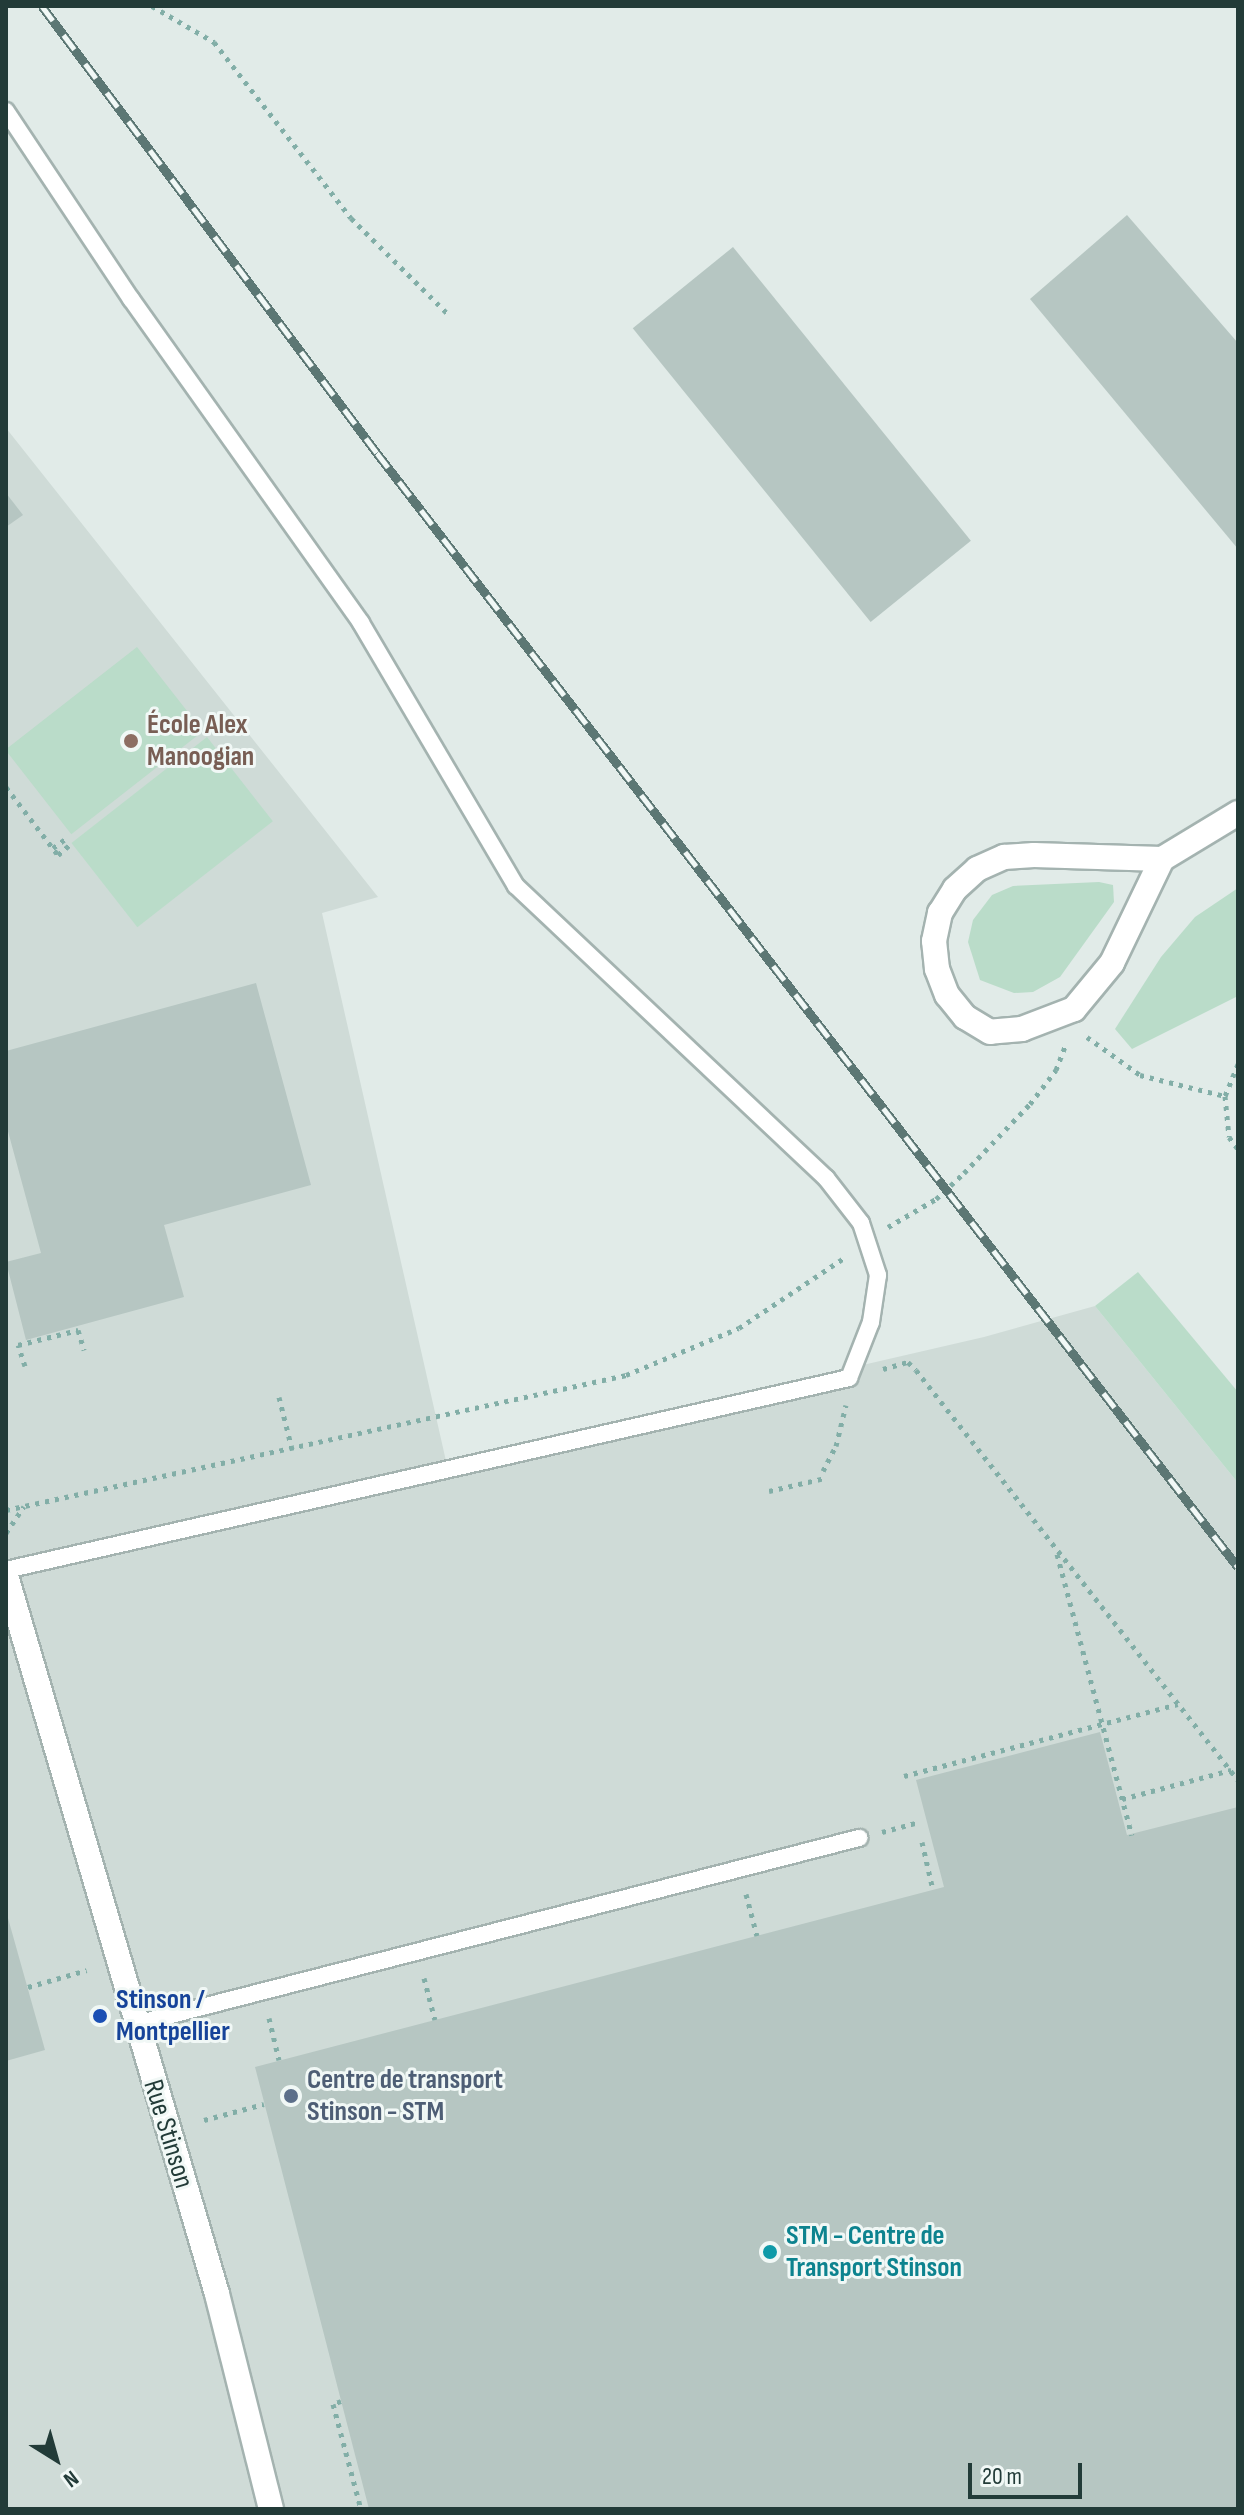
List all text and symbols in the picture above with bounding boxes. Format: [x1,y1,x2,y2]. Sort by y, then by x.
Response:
place label: École Alex Manoogian [147,708,254,774]
marker: École Alex Manoogian [122,732,140,750]
place label: Stinson / Montpellier [116,1983,230,2049]
marker: Stinson / Montpellier [91,2007,109,2025]
place label: Centre de transport Stinson - STM [307,2063,503,2129]
street label: Rue Stinson [136,2076,200,2192]
marker: Centre de transport Stinson - STM [282,2087,300,2105]
place label: STM - Centre de Transport Stinson [786,2219,962,2285]
marker: STM - Centre de Transport Stinson [761,2243,779,2261]
north arrow [16,2419,96,2499]
scale bar [972,2447,1086,2497]
text: 20 m [982,2462,1022,2491]
text: N [58,2464,84,2493]

